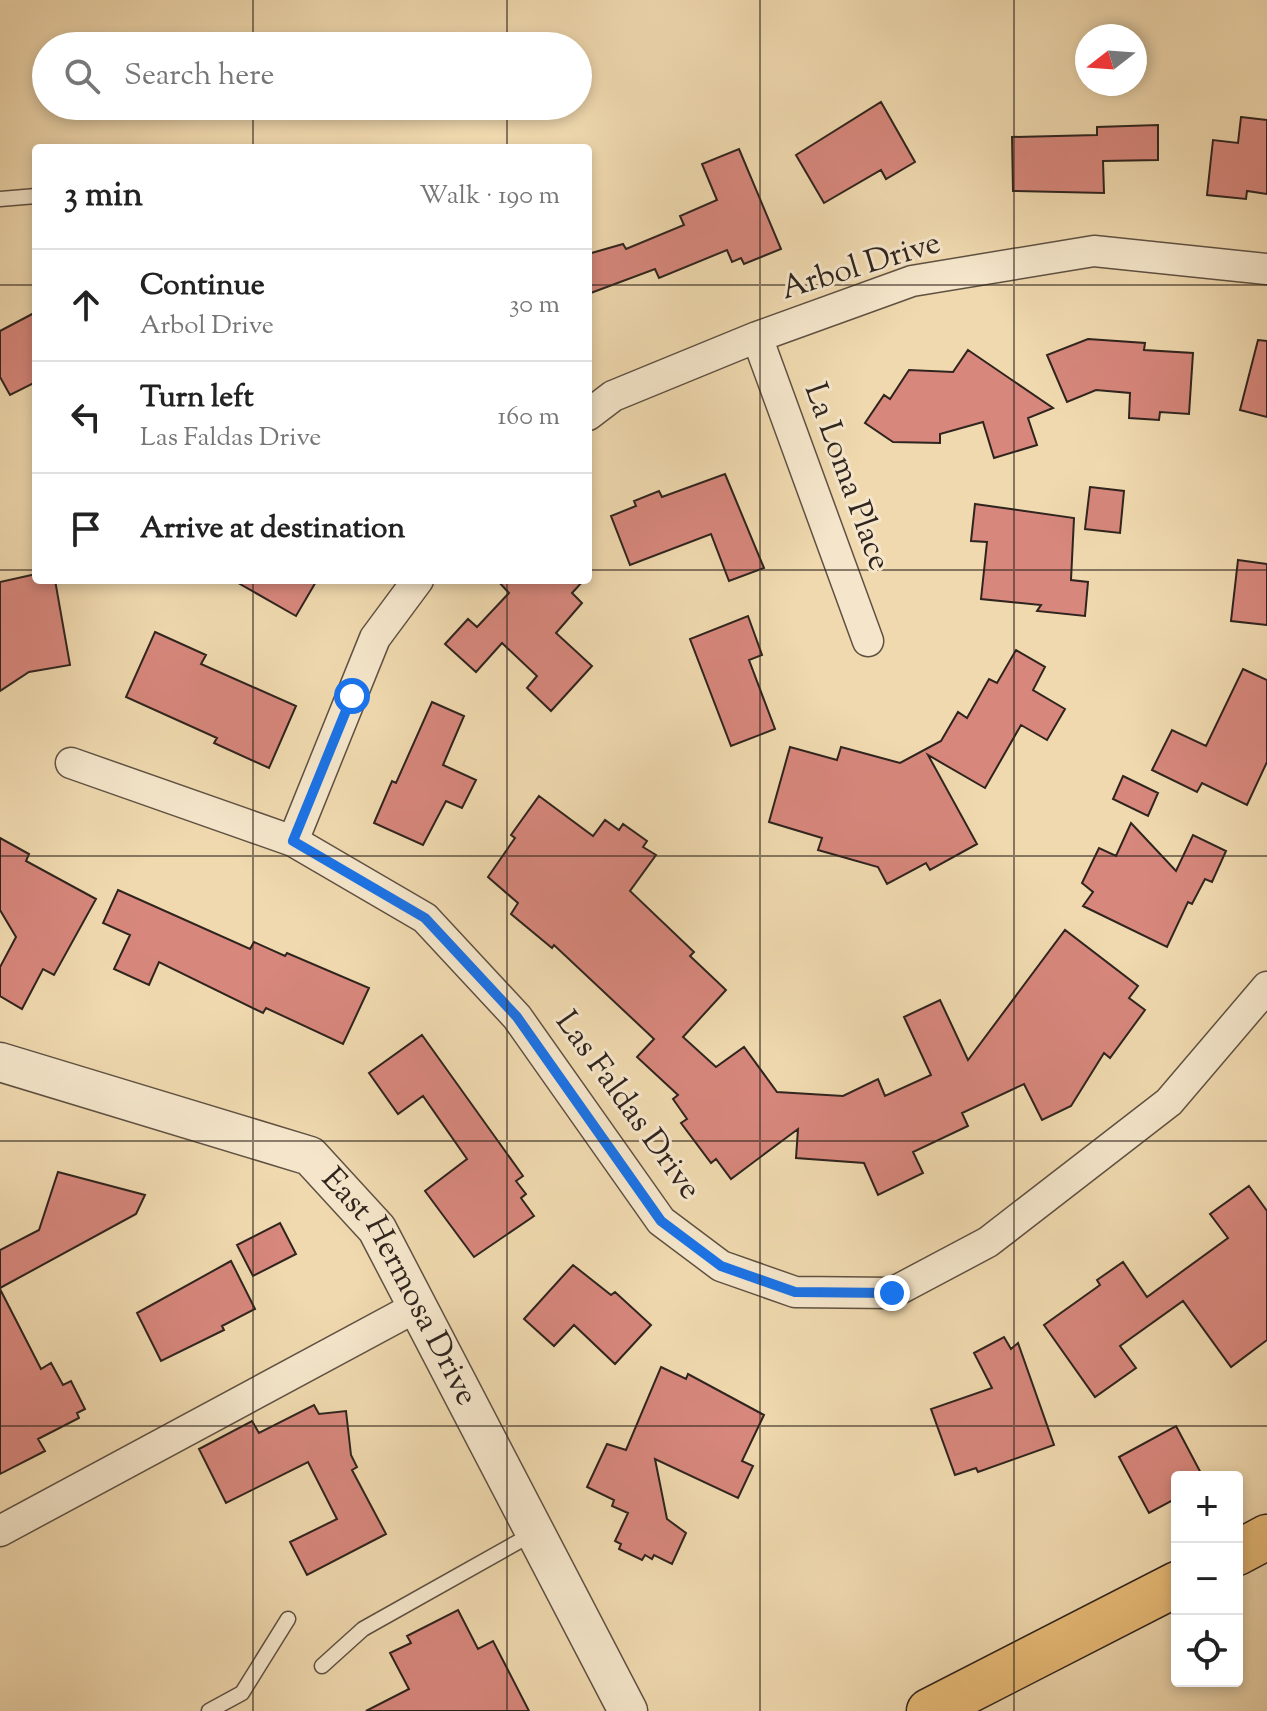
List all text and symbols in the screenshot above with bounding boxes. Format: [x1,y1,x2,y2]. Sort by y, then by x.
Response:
north arrow [1075,24,1147,96]
search box [32,32,592,120]
icon: search [60,54,104,98]
text: Search here [124,55,274,98]
text: 3 min [64,172,143,221]
text: Walk · 190 m [419,178,560,215]
street label: Arbol Drive [776,221,946,313]
text: Continue [140,265,265,308]
icon: ahead [64,283,108,327]
text: 30 m [509,287,560,324]
text: Arbol Drive [140,308,274,345]
text: Turn left [140,377,254,420]
street label: La Loma Place [791,377,901,577]
icon: left [64,395,108,439]
text: 160 m [497,399,560,436]
text: Las Faldas Drive [140,420,321,457]
icon: arrive [64,507,108,551]
text: Arrive at destination [140,508,405,551]
route start [334,678,370,714]
street label: Las Faldas Drive [543,1002,711,1210]
street label: East Hermosa Drive [309,1158,488,1414]
route end [874,1275,910,1311]
map controls [1171,1471,1243,1687]
button: + [1171,1471,1243,1543]
button: − [1171,1543,1243,1615]
button: locate [1171,1615,1243,1687]

